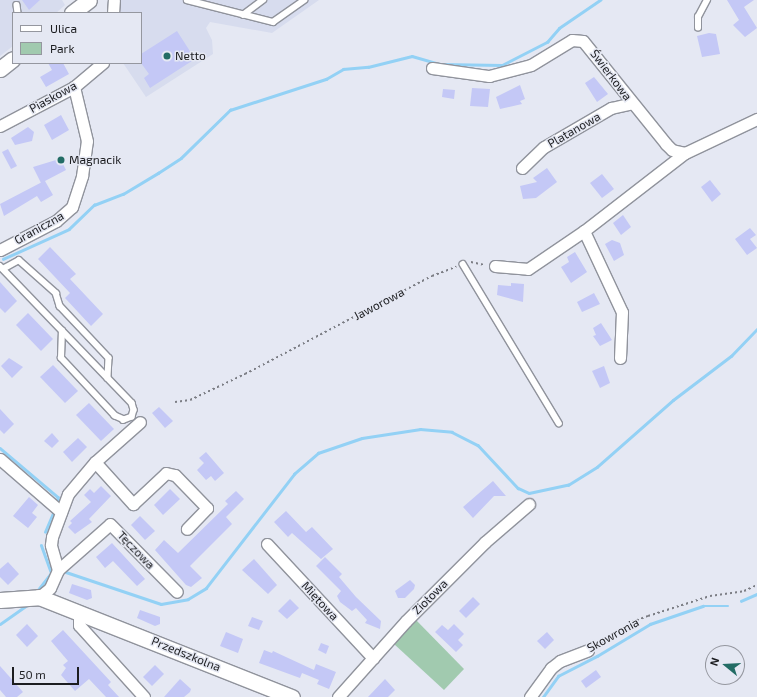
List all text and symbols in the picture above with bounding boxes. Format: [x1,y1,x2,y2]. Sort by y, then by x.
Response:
legend [12,12,142,64]
text: Ulica [50,21,77,35]
text: Park [50,41,75,55]
street label: Świerkowa [587,47,635,103]
place label: Netto [175,49,206,63]
marker: Netto [162,51,172,61]
street label: Piaskowa [27,78,79,116]
street label: Platanowa [545,109,603,151]
place label: Magnacik [69,153,121,167]
marker: Magnacik [56,155,66,165]
street label: Graniczna [12,209,66,247]
street label: Jaworowa [351,285,407,323]
street label: Tęczowa [114,528,158,572]
street label: Ziołowa [409,576,451,618]
street label: Miętowa [298,579,342,623]
street label: Skowronia [584,615,642,655]
street label: Przedszkolna [149,634,223,674]
north arrow [705,645,745,685]
text: N [707,656,721,667]
scale bar [14,659,81,685]
text: 50 m [19,667,46,681]

